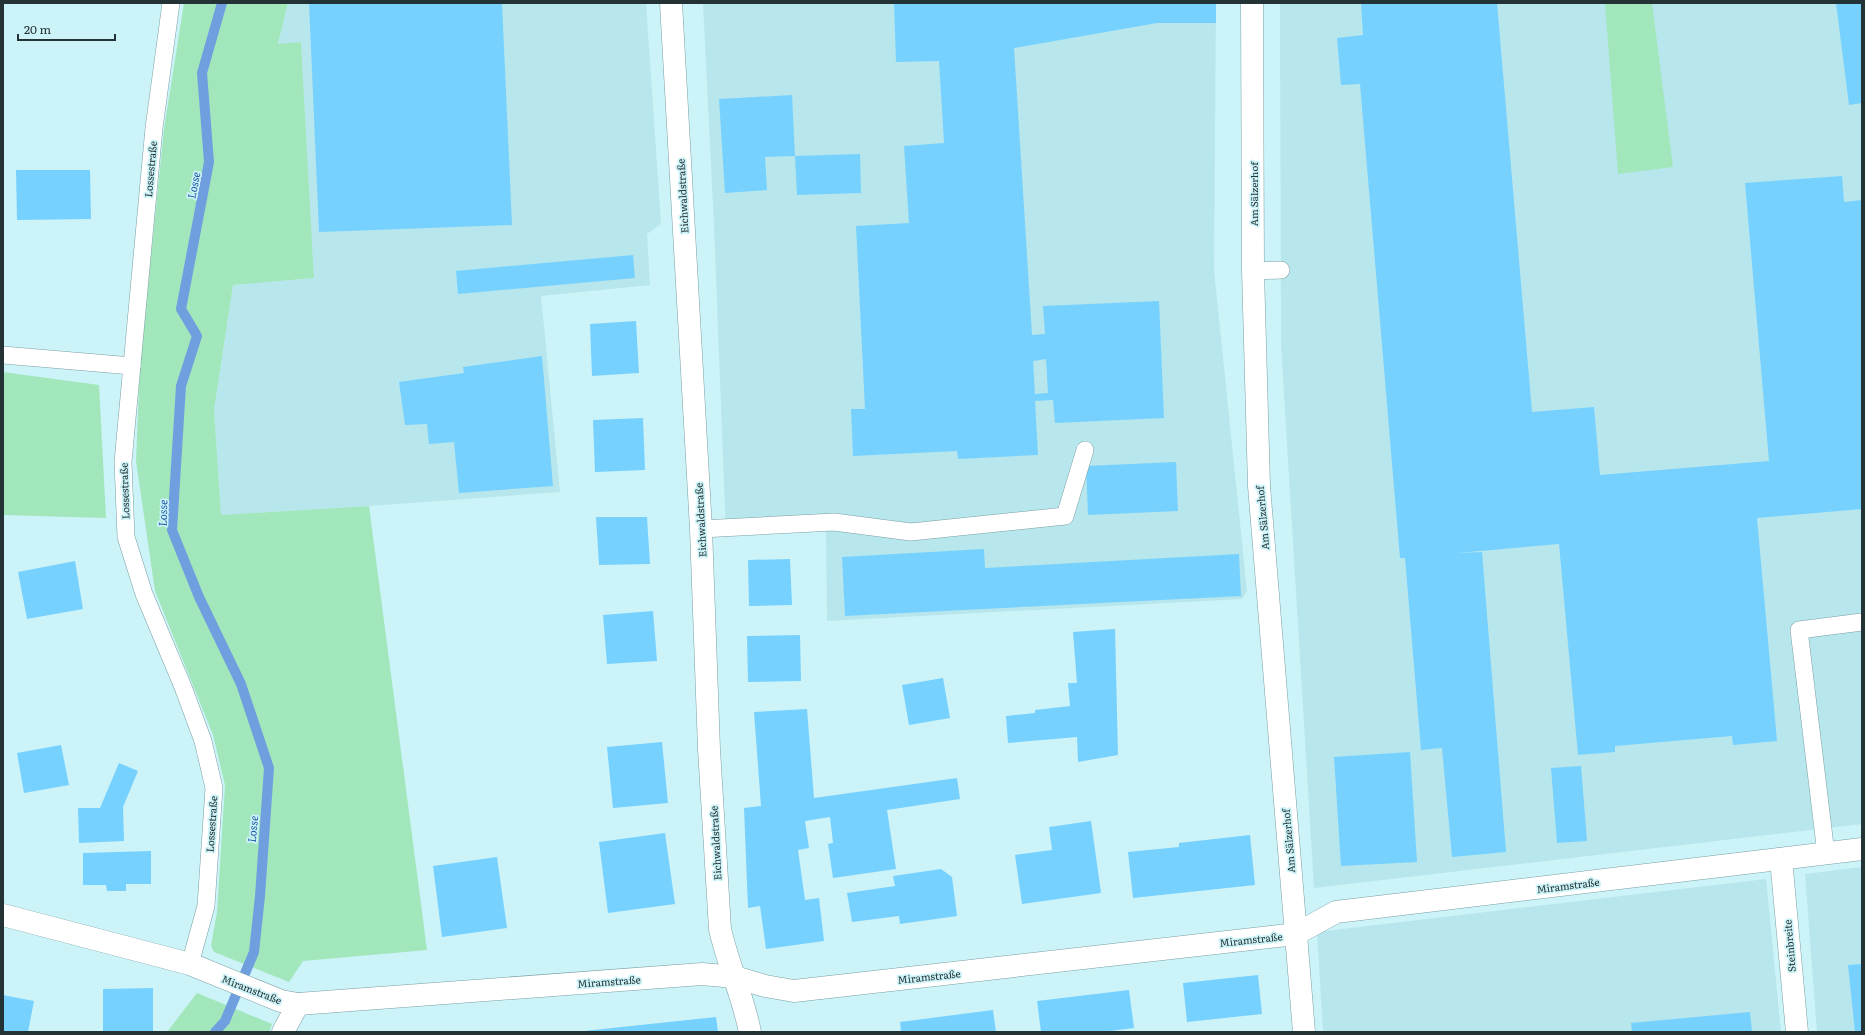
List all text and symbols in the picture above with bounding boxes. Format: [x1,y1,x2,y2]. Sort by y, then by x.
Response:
scale bar [18,16,115,42]
text: 20 m [24,20,51,38]
street label: Lossestraße [140,140,160,198]
street label: Eichwaldstraße [673,158,691,234]
street label: Am Sälzerhof [1246,161,1261,226]
water label: Losse [183,170,203,200]
street label: Lossestraße [116,463,132,519]
street label: Eichwaldstraße [691,482,709,558]
street label: Am Sälzerhof [1252,484,1272,551]
water label: Losse [154,499,170,527]
street label: Lossestraße [202,795,220,853]
street label: Eichwaldstraße [706,805,724,881]
street label: Am Sälzerhof [1278,807,1298,874]
water label: Losse [243,815,261,843]
street label: Miramstraße [1536,874,1600,896]
street label: Steinbreite [1779,919,1799,973]
street label: Miramstraße [1219,928,1283,950]
street label: Miramstraße [897,965,961,987]
street label: Miramstraße [220,971,284,1007]
street label: Miramstraße [577,971,641,991]

